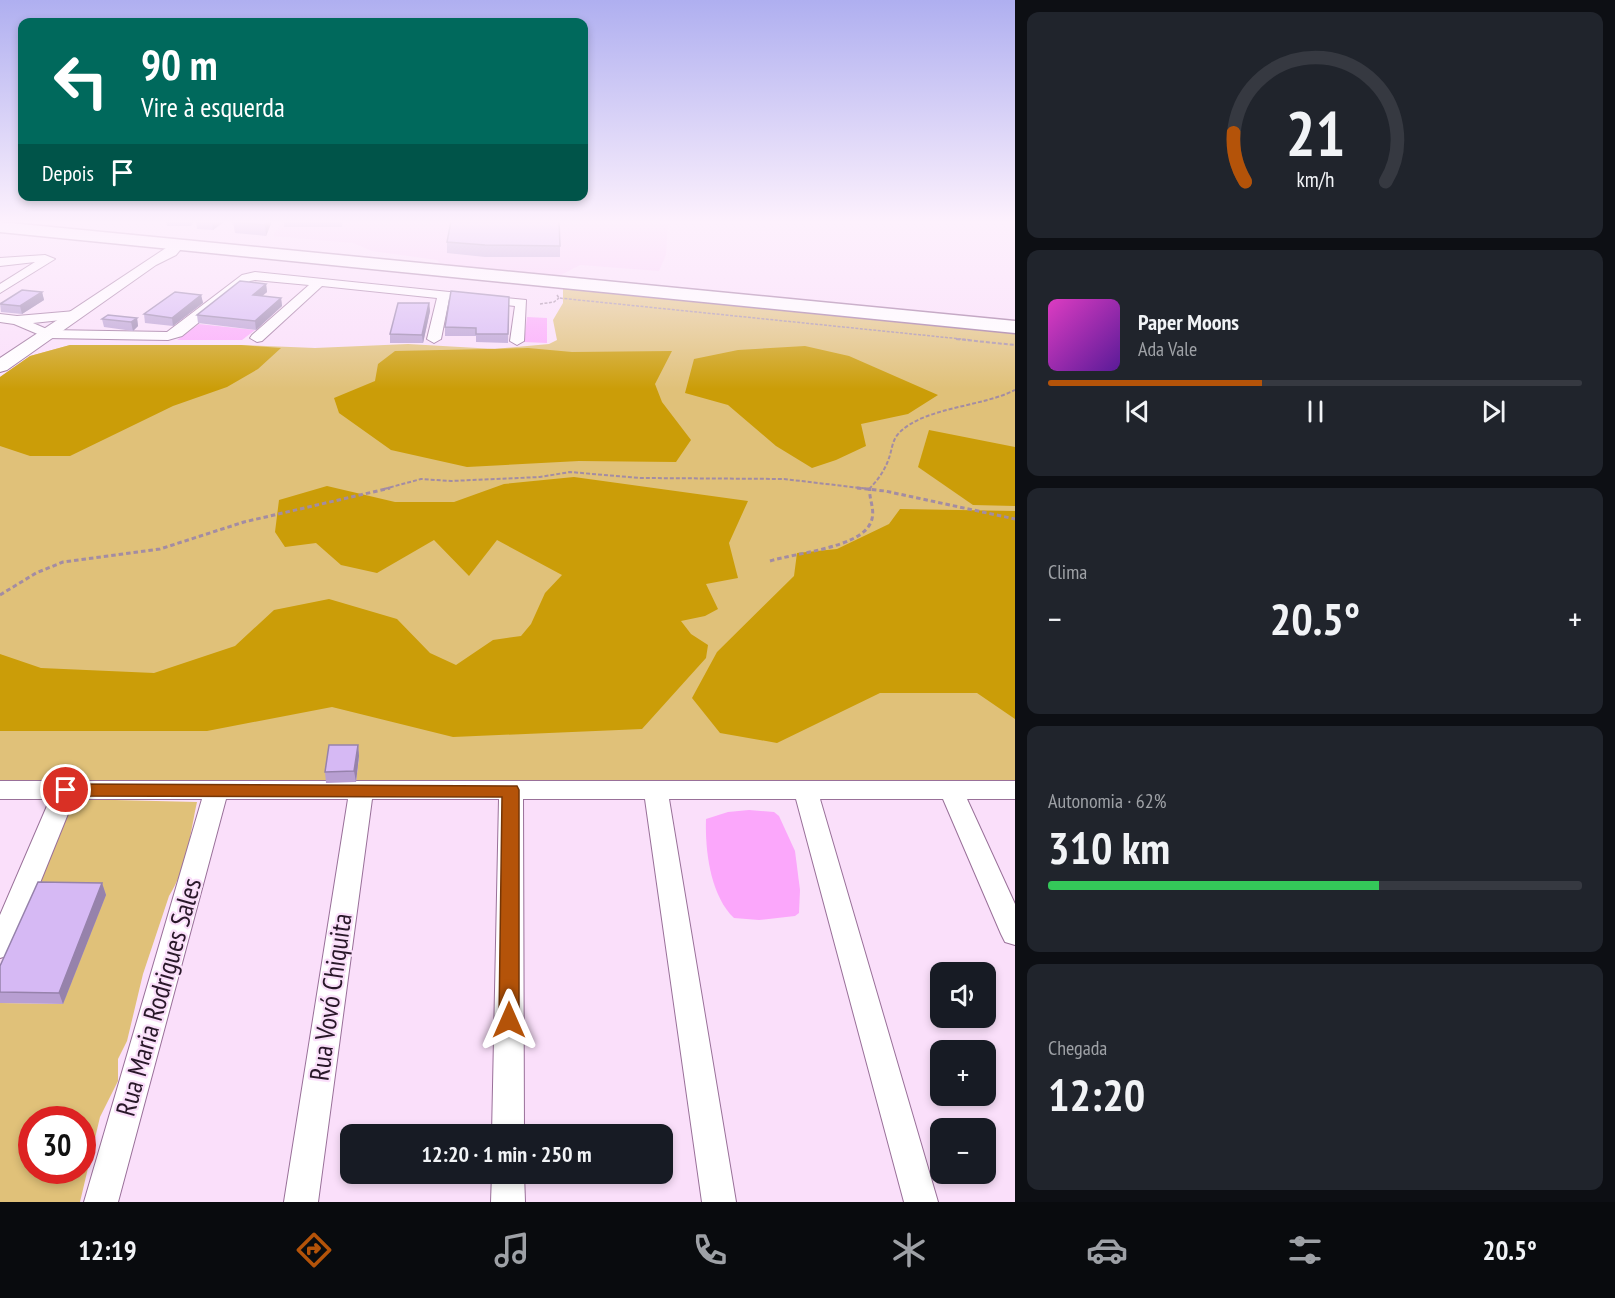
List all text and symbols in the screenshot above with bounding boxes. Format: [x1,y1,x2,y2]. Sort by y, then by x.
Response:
text: 90 m [141,37,218,92]
icon: left [42,42,120,120]
text: Vire à esquerda [141,90,285,124]
text: 21 [1285,92,1345,173]
icon: arrive [106,156,139,189]
text: Depois [42,159,94,187]
text: km/h [1296,165,1334,193]
text: Paper Moons [1138,308,1239,336]
text: Ada Vale [1138,336,1197,362]
icon: previous [1121,395,1154,428]
icon: pause [1299,395,1332,428]
icon: next [1477,395,1510,428]
text: Clima [1048,559,1087,585]
text: 20.5° [1270,589,1360,647]
text: − [1048,597,1062,640]
text: + [1568,597,1582,640]
pin [40,764,91,815]
icon: arrive [49,773,82,806]
text: Autonomia · 62% [1048,788,1166,814]
text: 310 km [1048,818,1170,876]
street label: Rua Maria Rodrigues Sales [108,874,208,1120]
street label: Rua Vovó Chiquita [301,911,359,1083]
map controls [930,962,996,1184]
button: sound [930,962,996,1028]
position arrow [477,988,541,1052]
text: Chegada [1048,1035,1107,1061]
button: + [930,1040,996,1106]
text: 12:20 [1048,1065,1145,1123]
speed limit sign: 30 [18,1106,96,1184]
button: − [930,1118,996,1184]
text: 12:20 · 1 min · 250 m [421,1140,592,1168]
icon: directions [293,1229,335,1271]
icon: music [491,1229,533,1271]
icon: phone [689,1229,731,1271]
icon: climate [888,1229,930,1271]
icon: car [1086,1229,1128,1271]
icon: filters [1284,1229,1326,1271]
text: 12:19 [78,1233,137,1267]
text: 20.5° [1483,1233,1537,1267]

